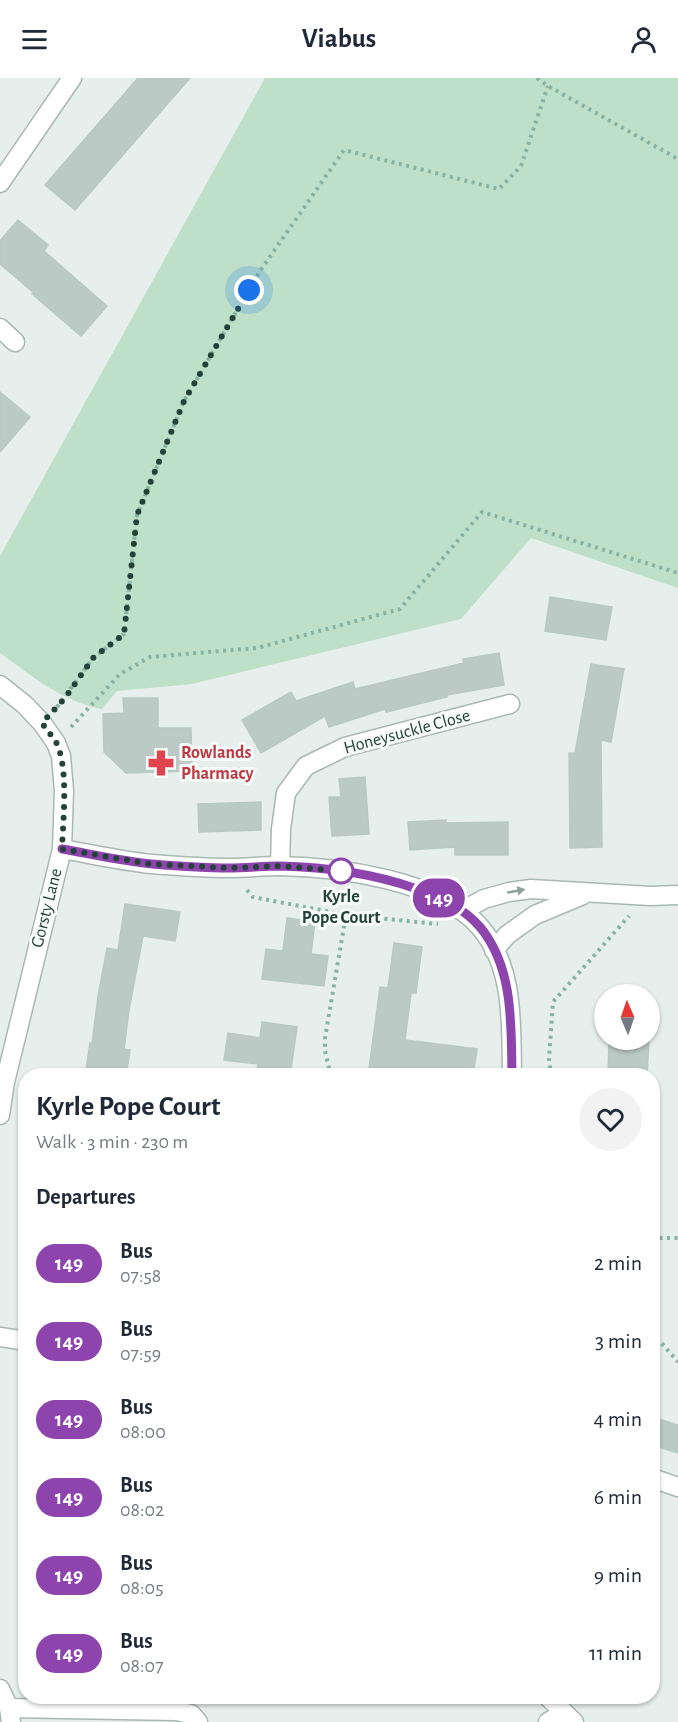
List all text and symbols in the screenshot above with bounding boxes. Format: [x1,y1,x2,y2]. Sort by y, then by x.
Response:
icon: menu [18,23,51,56]
icon: person [627,23,660,56]
text: Viabus [302,25,376,52]
your location [234,275,264,305]
street label: Honeysuckle Close [342,706,472,758]
place label: Rowlands Pharmacy [181,744,254,783]
pharmacy icon: Rowlands Pharmacy [146,748,176,778]
marker: Kyrle Pope Court [328,858,354,884]
street label: Gorsty Lane [28,866,66,950]
line badge: 149 [404,878,474,918]
one-way arrow [507,886,526,895]
place label: Kyrle Pope Court [302,888,380,927]
text: 149 [425,888,453,909]
north arrow [594,984,660,1050]
map controls [594,984,660,1050]
button: heart [579,1088,642,1151]
text: Kyrle Pope Court [36,1093,220,1121]
text: Walk · 3 min · 230 m [36,1132,188,1152]
text: Departures [36,1186,136,1208]
text: Bus [120,1240,153,1262]
text: 2 min [594,1252,642,1274]
text: 149 [55,1253,83,1274]
text: 07:58 [120,1266,161,1286]
text: Bus [120,1318,153,1340]
text: 3 min [595,1330,642,1352]
text: 149 [55,1331,83,1352]
text: 07:59 [120,1344,161,1364]
text: Bus [120,1396,153,1418]
text: 4 min [594,1408,642,1430]
text: 149 [55,1409,83,1430]
text: 08:00 [120,1422,166,1442]
text: Bus [120,1474,153,1496]
text: 6 min [594,1486,642,1508]
text: 149 [55,1487,83,1508]
text: 08:02 [120,1500,164,1520]
text: Bus [120,1552,153,1574]
text: 9 min [594,1564,642,1586]
text: 149 [55,1565,83,1586]
text: 08:05 [120,1578,164,1598]
text: Bus [120,1630,153,1652]
text: 11 min [589,1642,642,1664]
text: 149 [55,1643,83,1664]
text: 08:07 [120,1656,164,1676]

